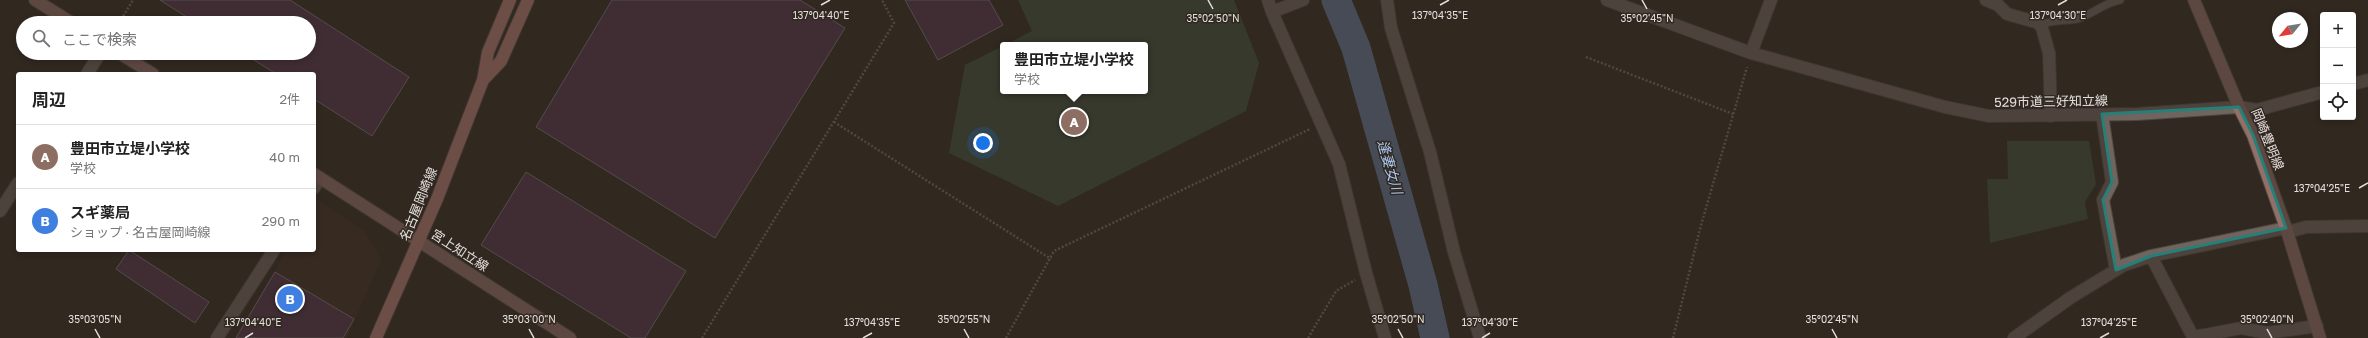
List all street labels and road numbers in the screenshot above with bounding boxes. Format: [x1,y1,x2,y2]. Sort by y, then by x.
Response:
street label: 529市道三好知立線 [1994,92,2108,110]
street label: 岡崎豊明線 [2248,106,2288,172]
street label: 名古屋岡崎線 [396,165,440,243]
street label: 宮上知立線 [428,226,492,274]

